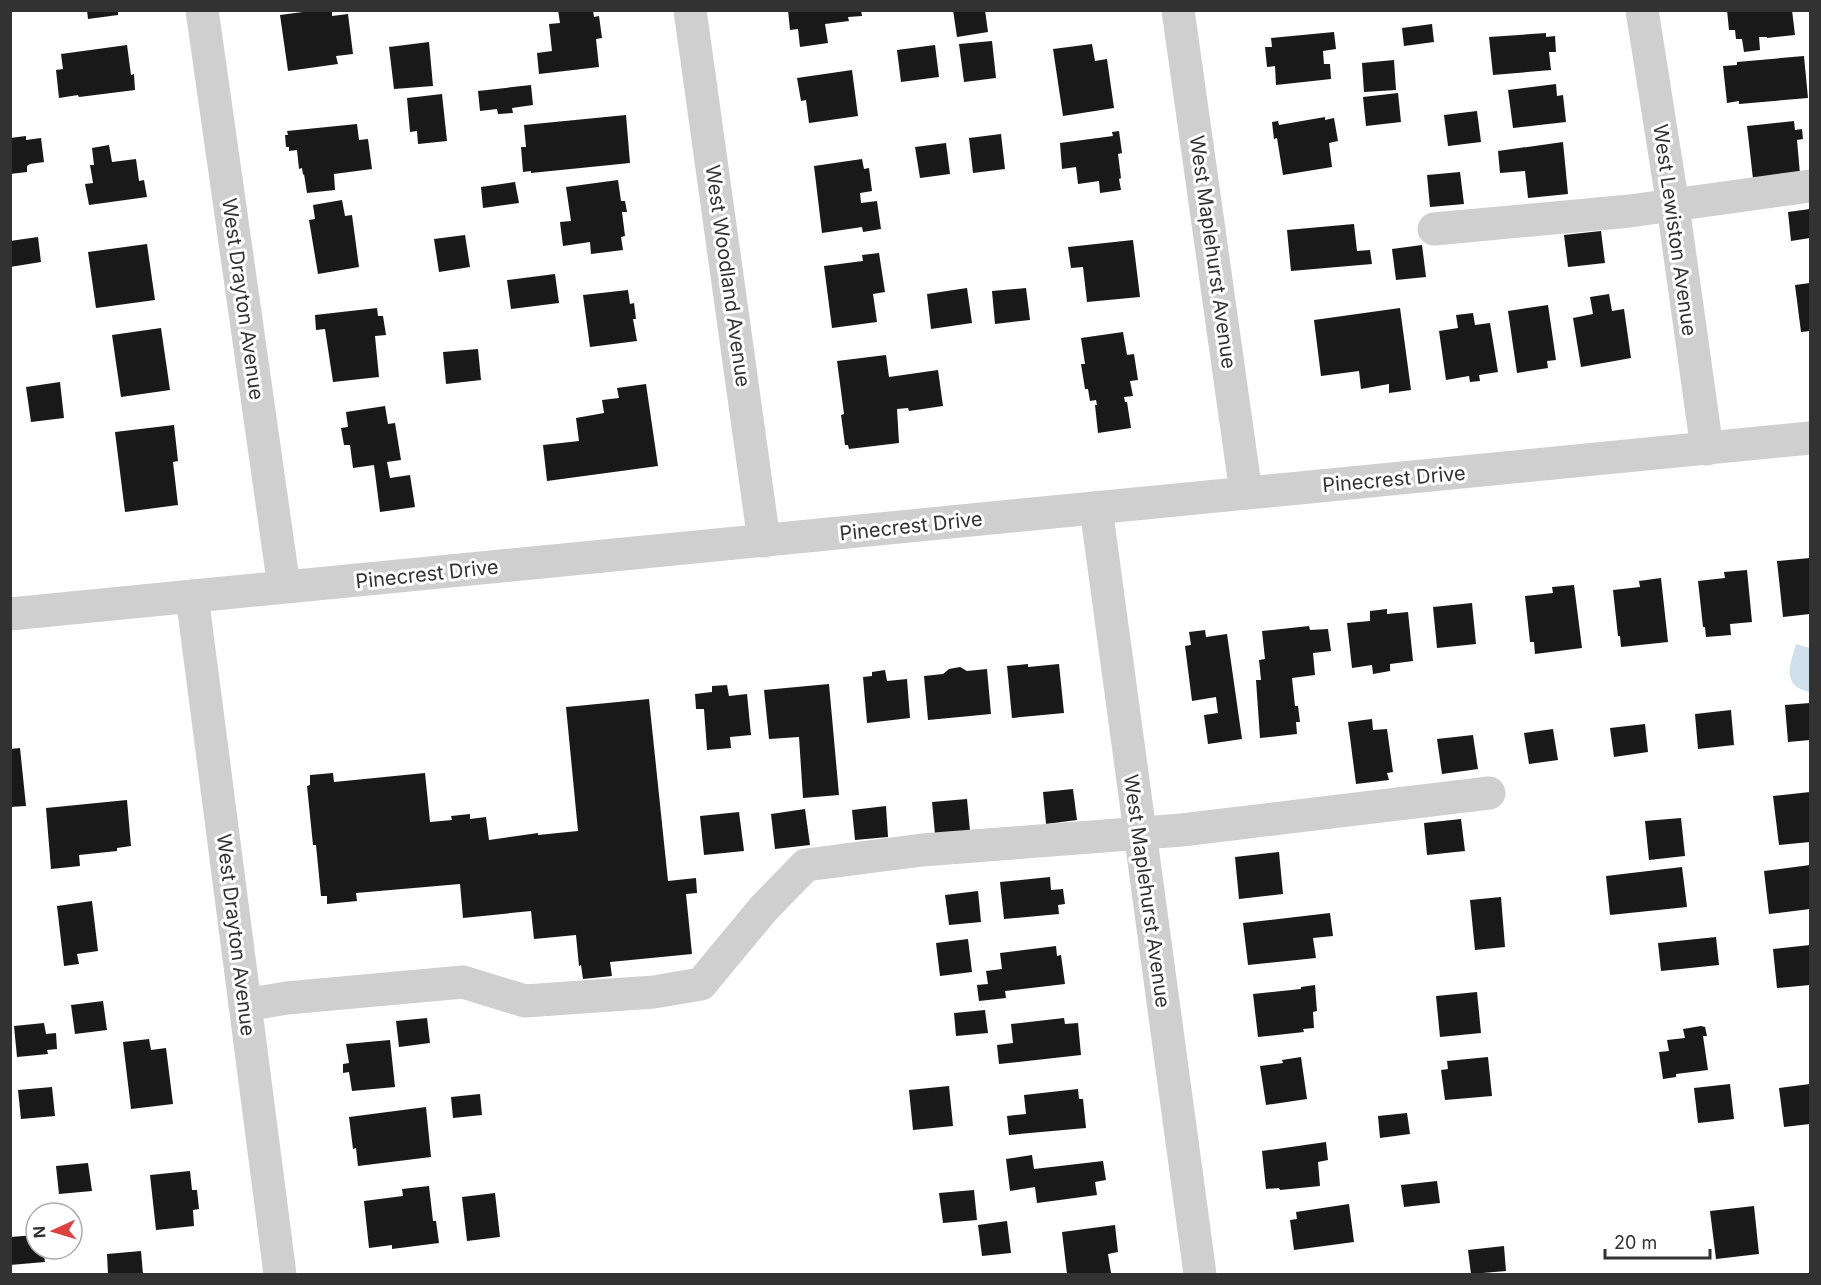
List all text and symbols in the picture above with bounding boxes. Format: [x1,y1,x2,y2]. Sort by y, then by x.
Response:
street label: West Lewiston Avenue [1648,123,1702,337]
street label: West Maplehurst Avenue [1185,134,1241,370]
street label: West Woodland Avenue [701,163,755,389]
street label: West Drayton Avenue [217,197,269,401]
street label: Pinecrest Drive [1321,461,1467,497]
street label: Pinecrest Drive [838,507,984,545]
street label: Pinecrest Drive [354,555,500,593]
street label: West Maplehurst Avenue [1119,773,1175,1009]
street label: West Drayton Avenue [212,833,260,1037]
north arrow [24,1201,84,1261]
scale bar [1605,1222,1710,1260]
text: N [29,1225,49,1239]
text: 20 m [1614,1232,1657,1253]

